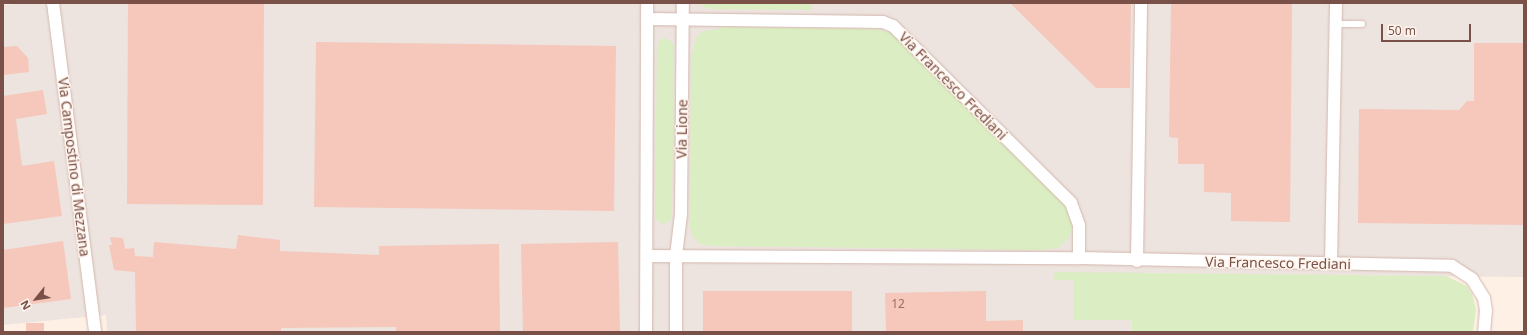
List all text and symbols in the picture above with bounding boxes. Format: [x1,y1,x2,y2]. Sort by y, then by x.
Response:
scale bar [1383,16,1473,42]
text: 50 m [1388,22,1416,39]
street label: Via Francesco Frediani [895,28,1011,144]
street label: Via Campostino di Mezzana [55,76,93,258]
street label: Via Lione [673,99,691,159]
street label: Via Francesco Frediani [1205,253,1351,273]
north arrow [16,279,56,319]
house number: 12 [891,297,905,311]
text: N [16,298,34,313]

